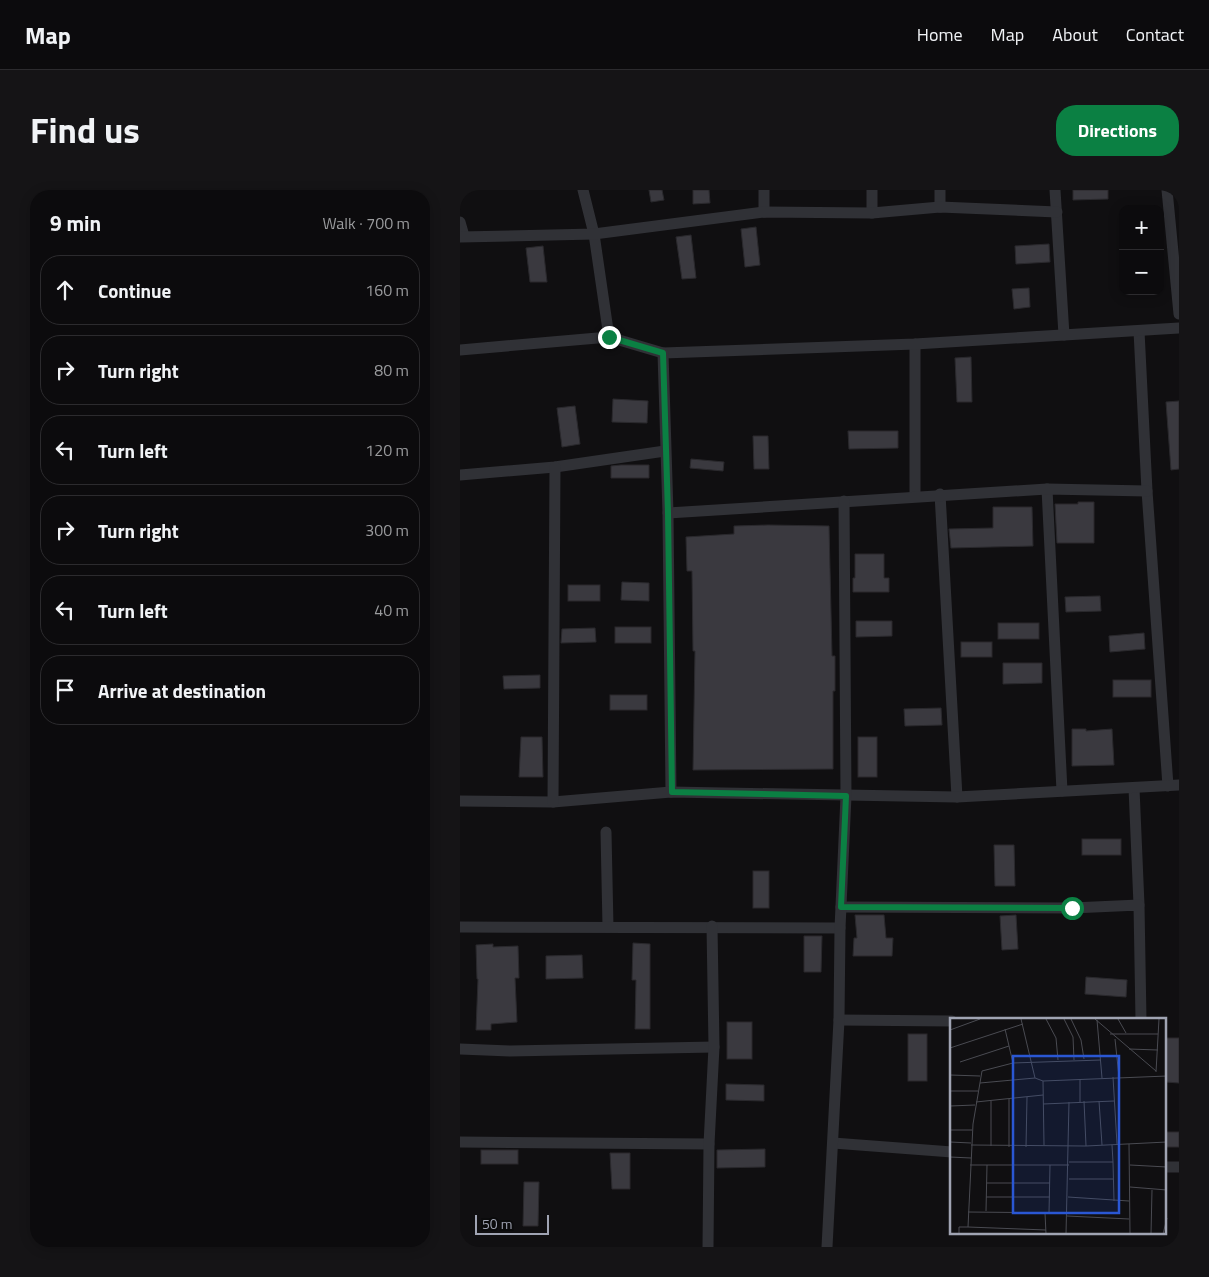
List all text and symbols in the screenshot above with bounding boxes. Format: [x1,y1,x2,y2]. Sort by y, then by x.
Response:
text: Map [25,17,71,53]
text: Home [917,21,963,48]
text: Map [991,21,1024,48]
text: About [1052,21,1098,48]
text: Contact [1126,21,1184,48]
text: Find us [30,103,140,157]
button: Directions [1056,105,1179,156]
map controls [1119,205,1164,295]
button: + [1119,205,1164,250]
text: 9 min [50,207,101,239]
text: Walk · 700 m [322,211,410,235]
button: − [1119,250,1164,295]
icon: ahead [51,276,79,304]
text: Continue [98,276,171,305]
text: 160 m [365,278,409,302]
route end [598,326,621,349]
icon: right [51,356,79,384]
text: Turn right [98,356,179,385]
text: 80 m [374,358,409,382]
icon: left [51,436,79,464]
text: Turn left [98,436,168,465]
text: 120 m [365,438,409,462]
icon: right [51,516,79,544]
text: Turn right [98,516,179,545]
text: 300 m [365,518,409,542]
icon: left [51,596,79,624]
text: Turn left [98,596,168,625]
text: 40 m [374,598,409,622]
icon: arrive [51,676,79,704]
text: Arrive at destination [98,676,266,705]
route start [1061,897,1084,920]
inset map [950,1018,1166,1234]
scale bar [475,1212,549,1235]
text: 50 m [482,1213,512,1234]

